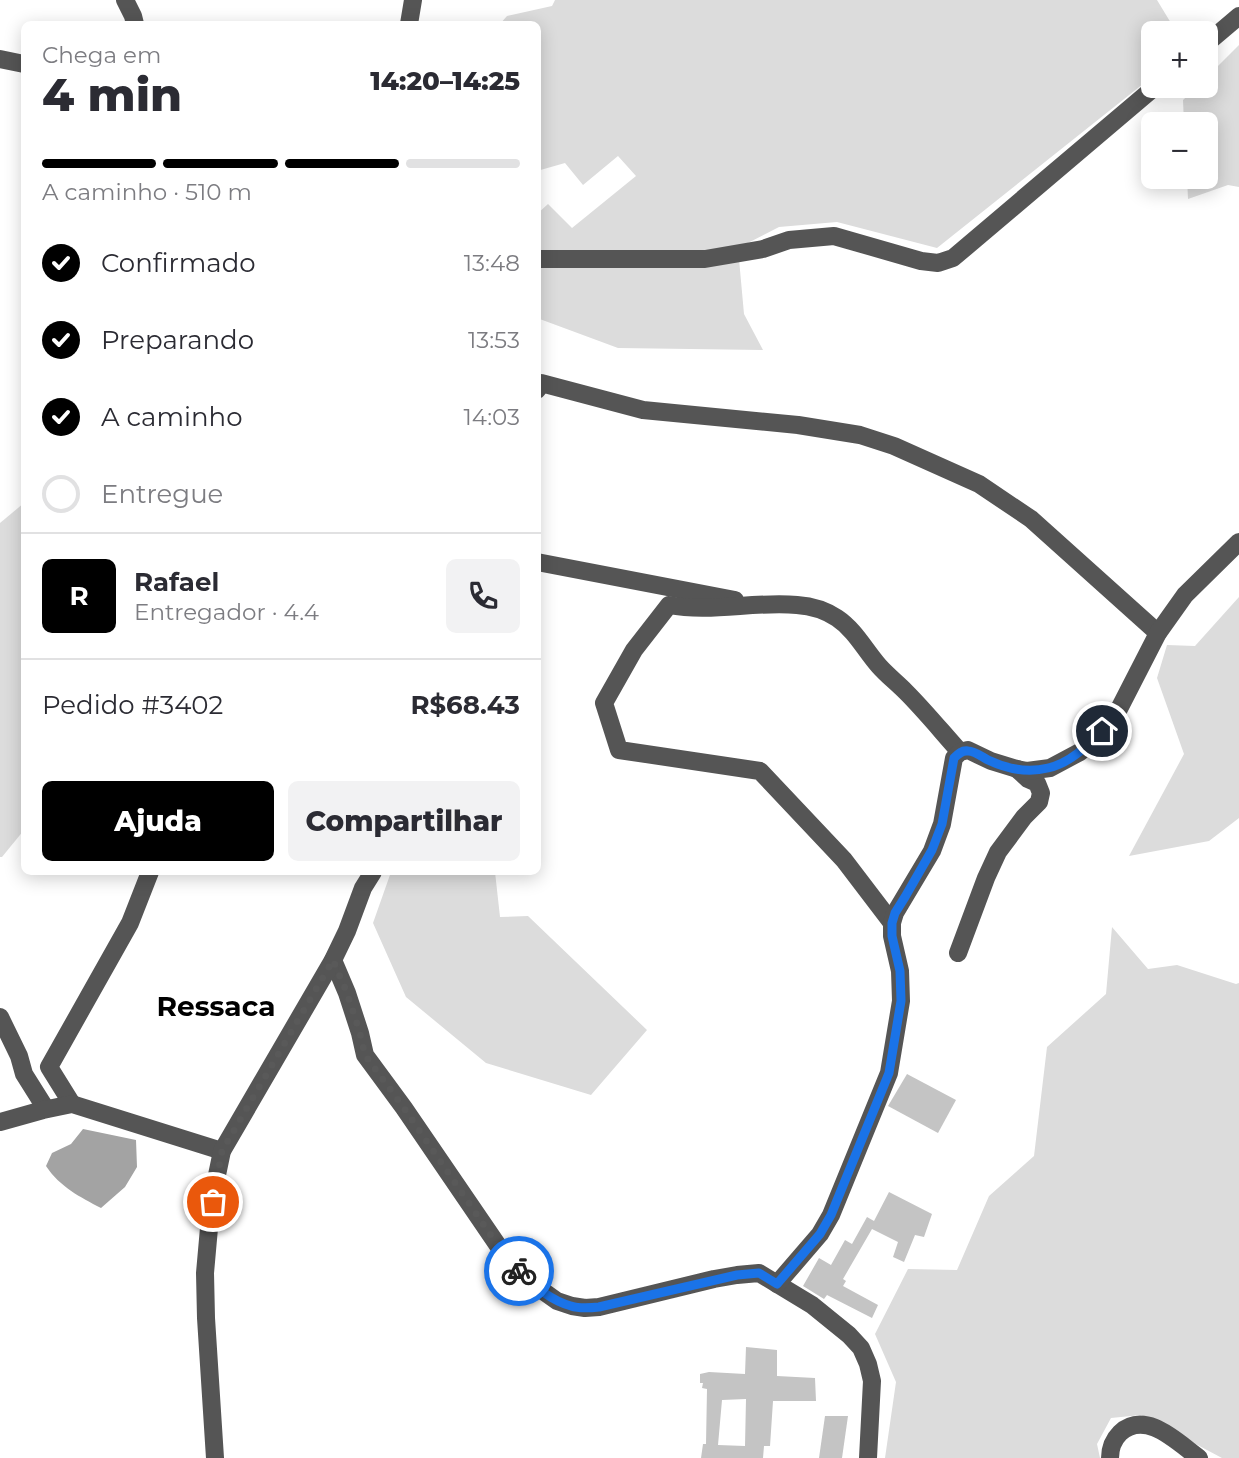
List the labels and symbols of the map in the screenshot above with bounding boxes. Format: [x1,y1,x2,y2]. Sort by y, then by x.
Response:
pin [1072,701,1132,761]
district label: Ressaca [156,989,276,1023]
pin [183,1172,243,1232]
courier [484,1236,554,1306]

